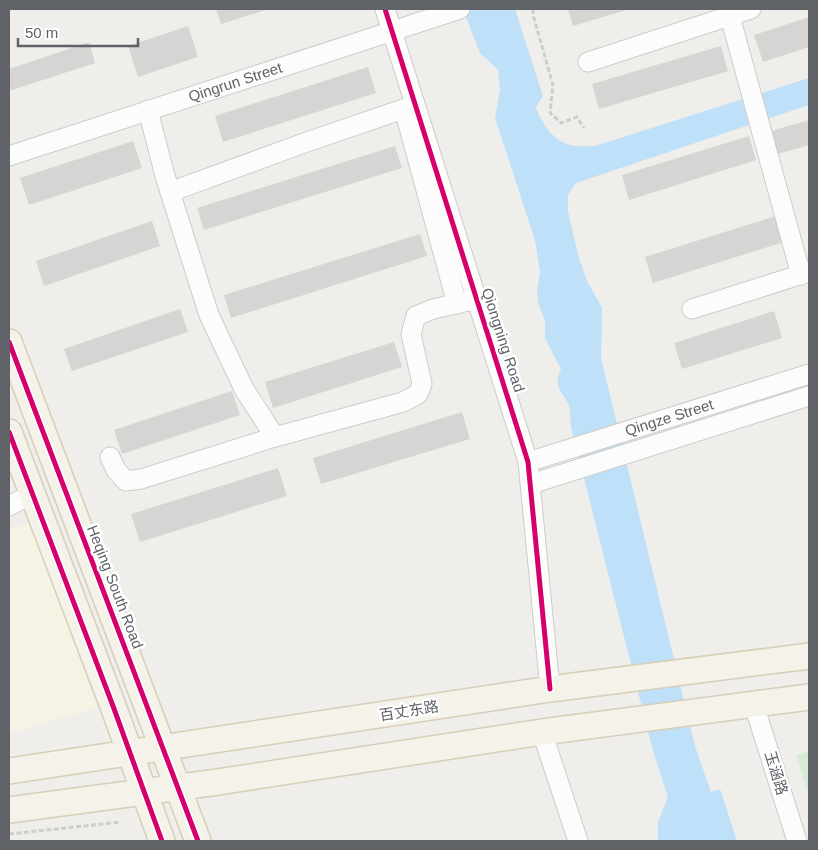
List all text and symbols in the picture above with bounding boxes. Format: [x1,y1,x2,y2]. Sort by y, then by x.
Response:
scale bar [18,15,138,47]
text: 50 m [25,24,58,41]
street label: Qingrun Street [186,58,285,105]
street label: Qiongning Road [479,286,528,394]
street label: Qingze Street [623,395,716,439]
street label: Heqing South Road [84,523,147,651]
street label: 百丈东路 [378,697,440,724]
street label: 玉涵路 [762,749,791,797]

